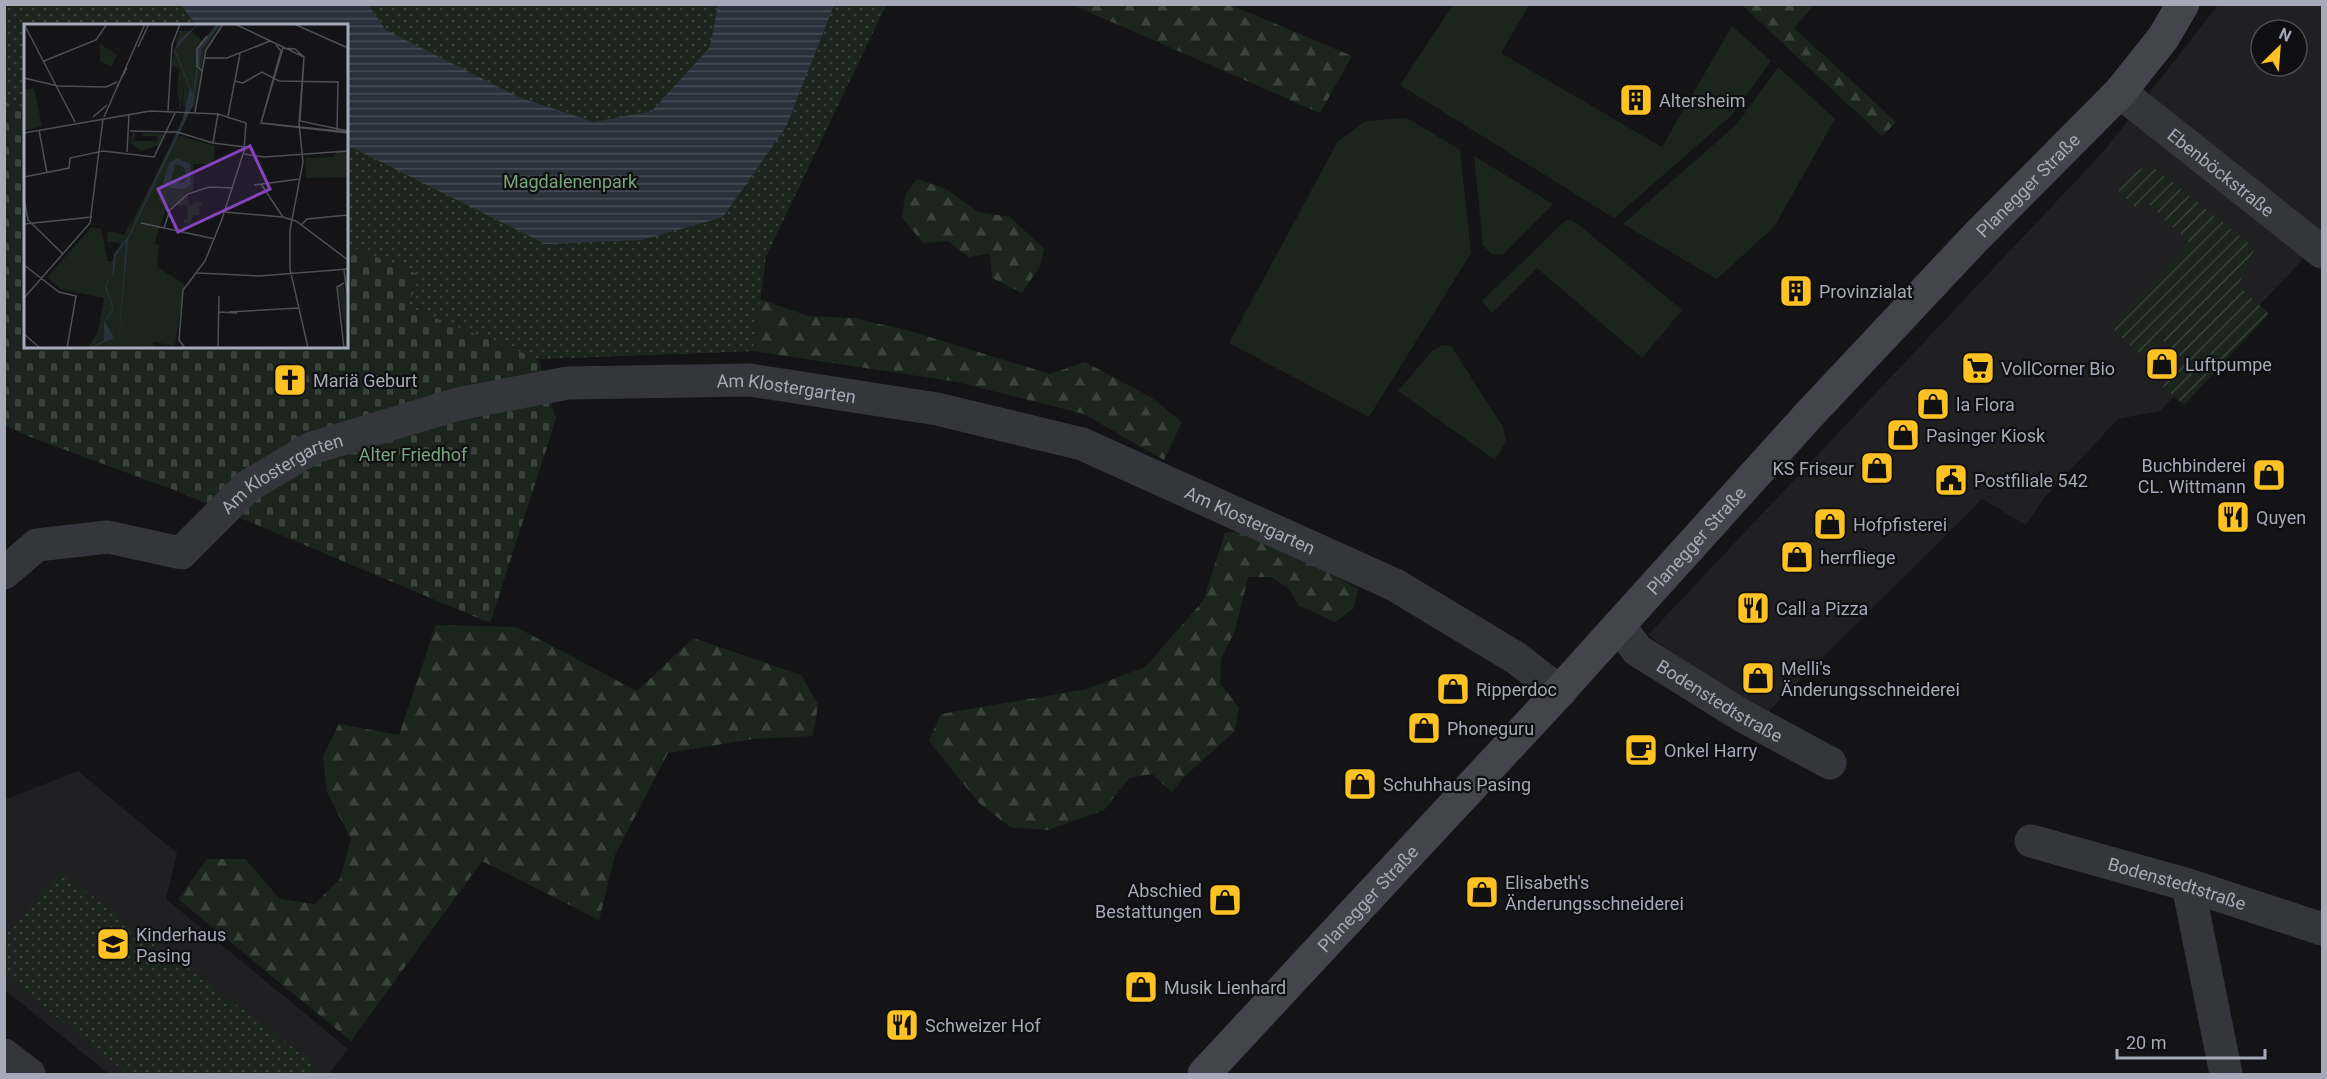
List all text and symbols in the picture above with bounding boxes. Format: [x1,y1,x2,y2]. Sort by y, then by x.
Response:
north arrow [2249,18,2309,78]
inset map [24,24,348,348]
text: N [2276,24,2294,46]
building icon: Altersheim [1618,82,1654,118]
place label: Altersheim [1659,90,1746,111]
street label: Ebenböckstraße [2164,124,2279,221]
street label: Planegger Straße [1972,129,2084,241]
park label: Magdalenenpark [503,171,638,192]
building icon: Provinzialat [1778,273,1814,309]
place label: Provinzialat [1819,281,1913,302]
shop icon: Luftpumpe [2144,346,2180,382]
supermarket icon: VollCorner Bio [1960,350,1996,386]
place label: Luftpumpe [2185,354,2272,375]
place label: VollCorner Bio [2001,358,2115,379]
church icon: Mariä Geburt [272,362,308,398]
street label: Am Klostergarten [716,369,857,407]
place label: Mariä Geburt [313,370,418,391]
shop icon: la Flora [1915,386,1951,422]
place label: la Flora [1956,394,2015,415]
shop icon: Pasinger Kiosk [1885,417,1921,453]
place label: Pasinger Kiosk [1926,425,2046,446]
street label: Am Klostergarten [216,429,345,518]
park label: Alter Friedhof [359,444,468,465]
shop icon: KS Friseur [1859,450,1895,486]
place label: Buchbinderei CL. Wittmann [2138,455,2246,497]
shop icon: Buchbinderei CL. Wittmann [2251,457,2287,493]
place label: KS Friseur [1772,458,1854,479]
public building icon: Postfiliale 542 [1933,462,1969,498]
place label: Postfiliale 542 [1974,470,2088,491]
street label: Am Klostergarten [1182,481,1319,558]
street label: Planegger Straße [1642,482,1750,598]
restaurant icon: Quyen [2215,499,2251,535]
shop icon: Hofpfisterei [1812,506,1848,542]
place label: Quyen [2256,507,2306,528]
place label: Hofpfisterei [1853,514,1947,535]
shop icon: herrfliege [1779,539,1815,575]
place label: herrfliege [1820,547,1895,568]
restaurant icon: Call a Pizza [1735,590,1771,626]
place label: Call a Pizza [1776,598,1868,619]
street label: Bodenstedtstraße [1653,655,1786,746]
place label: Melli's Änderungsschneiderei [1781,658,1960,700]
shop icon: Melli's Änderungsschneiderei [1740,660,1776,696]
shop icon: Ripperdoc [1435,671,1471,707]
place label: Ripperdoc [1476,679,1557,700]
shop icon: Phoneguru [1406,710,1442,746]
place label: Phoneguru [1447,718,1534,739]
cafe icon: Onkel Harry [1623,732,1659,768]
place label: Onkel Harry [1664,740,1758,761]
shop icon: Schuhhaus Pasing [1342,766,1378,802]
place label: Schuhhaus Pasing [1383,774,1531,795]
street label: Planegger Straße [1313,841,1422,956]
street label: Bodenstedtstraße [2106,853,2249,914]
place label: Elisabeth's Änderungsschneiderei [1505,872,1684,914]
shop icon: Elisabeth's Änderungsschneiderei [1464,874,1500,910]
place label: Abschied Bestattungen [1095,880,1202,922]
shop icon: Abschied Bestattungen [1207,882,1243,918]
place label: Kinderhaus Pasing [136,924,226,966]
school or university icon: Kinderhaus Pasing [95,926,131,962]
shop icon: Musik Lienhard [1123,969,1159,1005]
place label: Musik Lienhard [1164,977,1286,998]
restaurant icon: Schweizer Hof [884,1007,920,1043]
place label: Schweizer Hof [925,1015,1041,1036]
scale bar [2117,1022,2266,1060]
text: 20 m [2126,1032,2166,1053]

